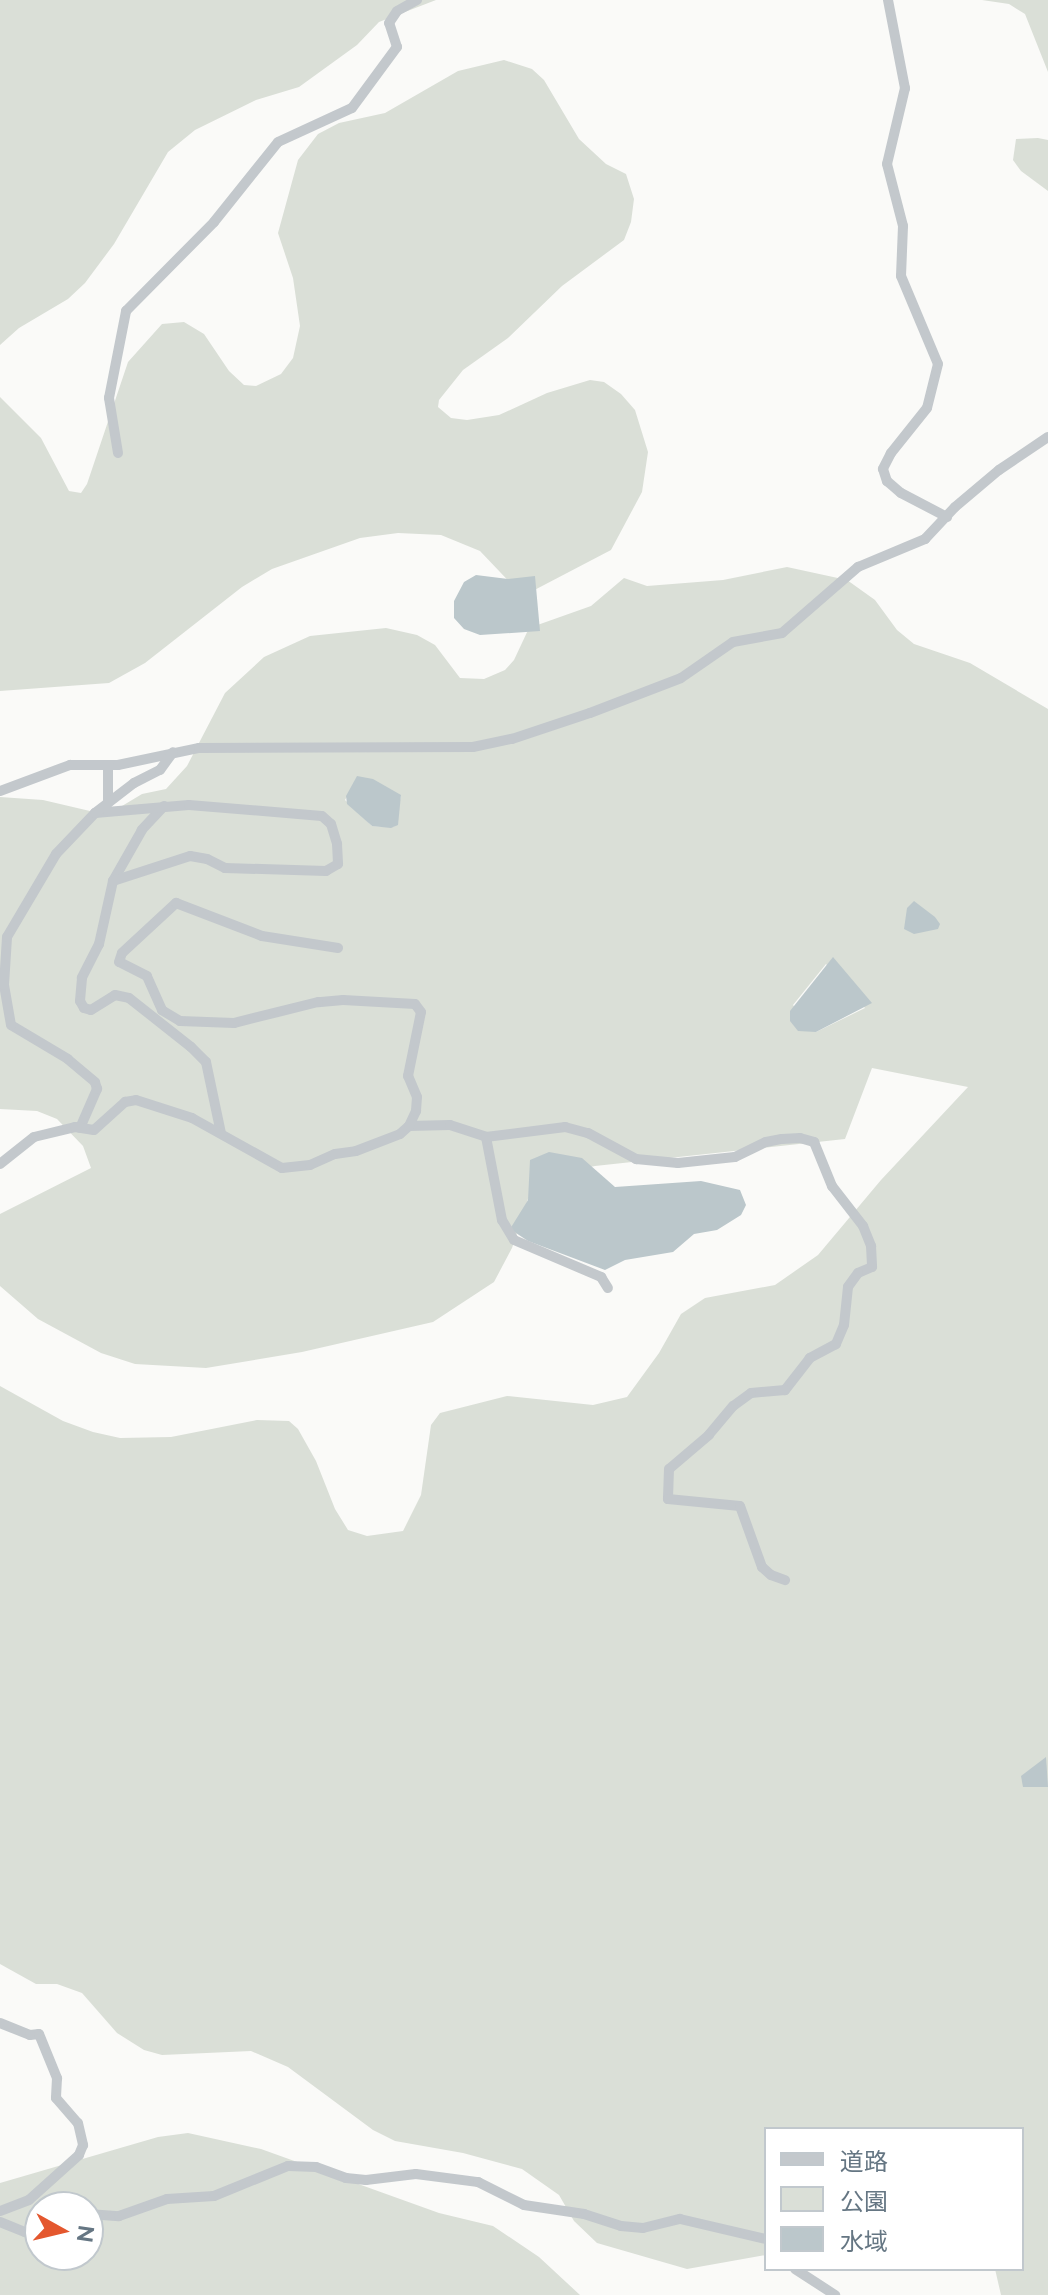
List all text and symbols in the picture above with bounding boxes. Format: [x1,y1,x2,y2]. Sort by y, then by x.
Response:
legend [764,2127,1024,2271]
text: 道路 [840,2147,888,2176]
text: 公園 [840,2187,888,2216]
north arrow [24,2191,104,2271]
text: N [72,2224,100,2244]
text: 水域 [840,2227,888,2256]

